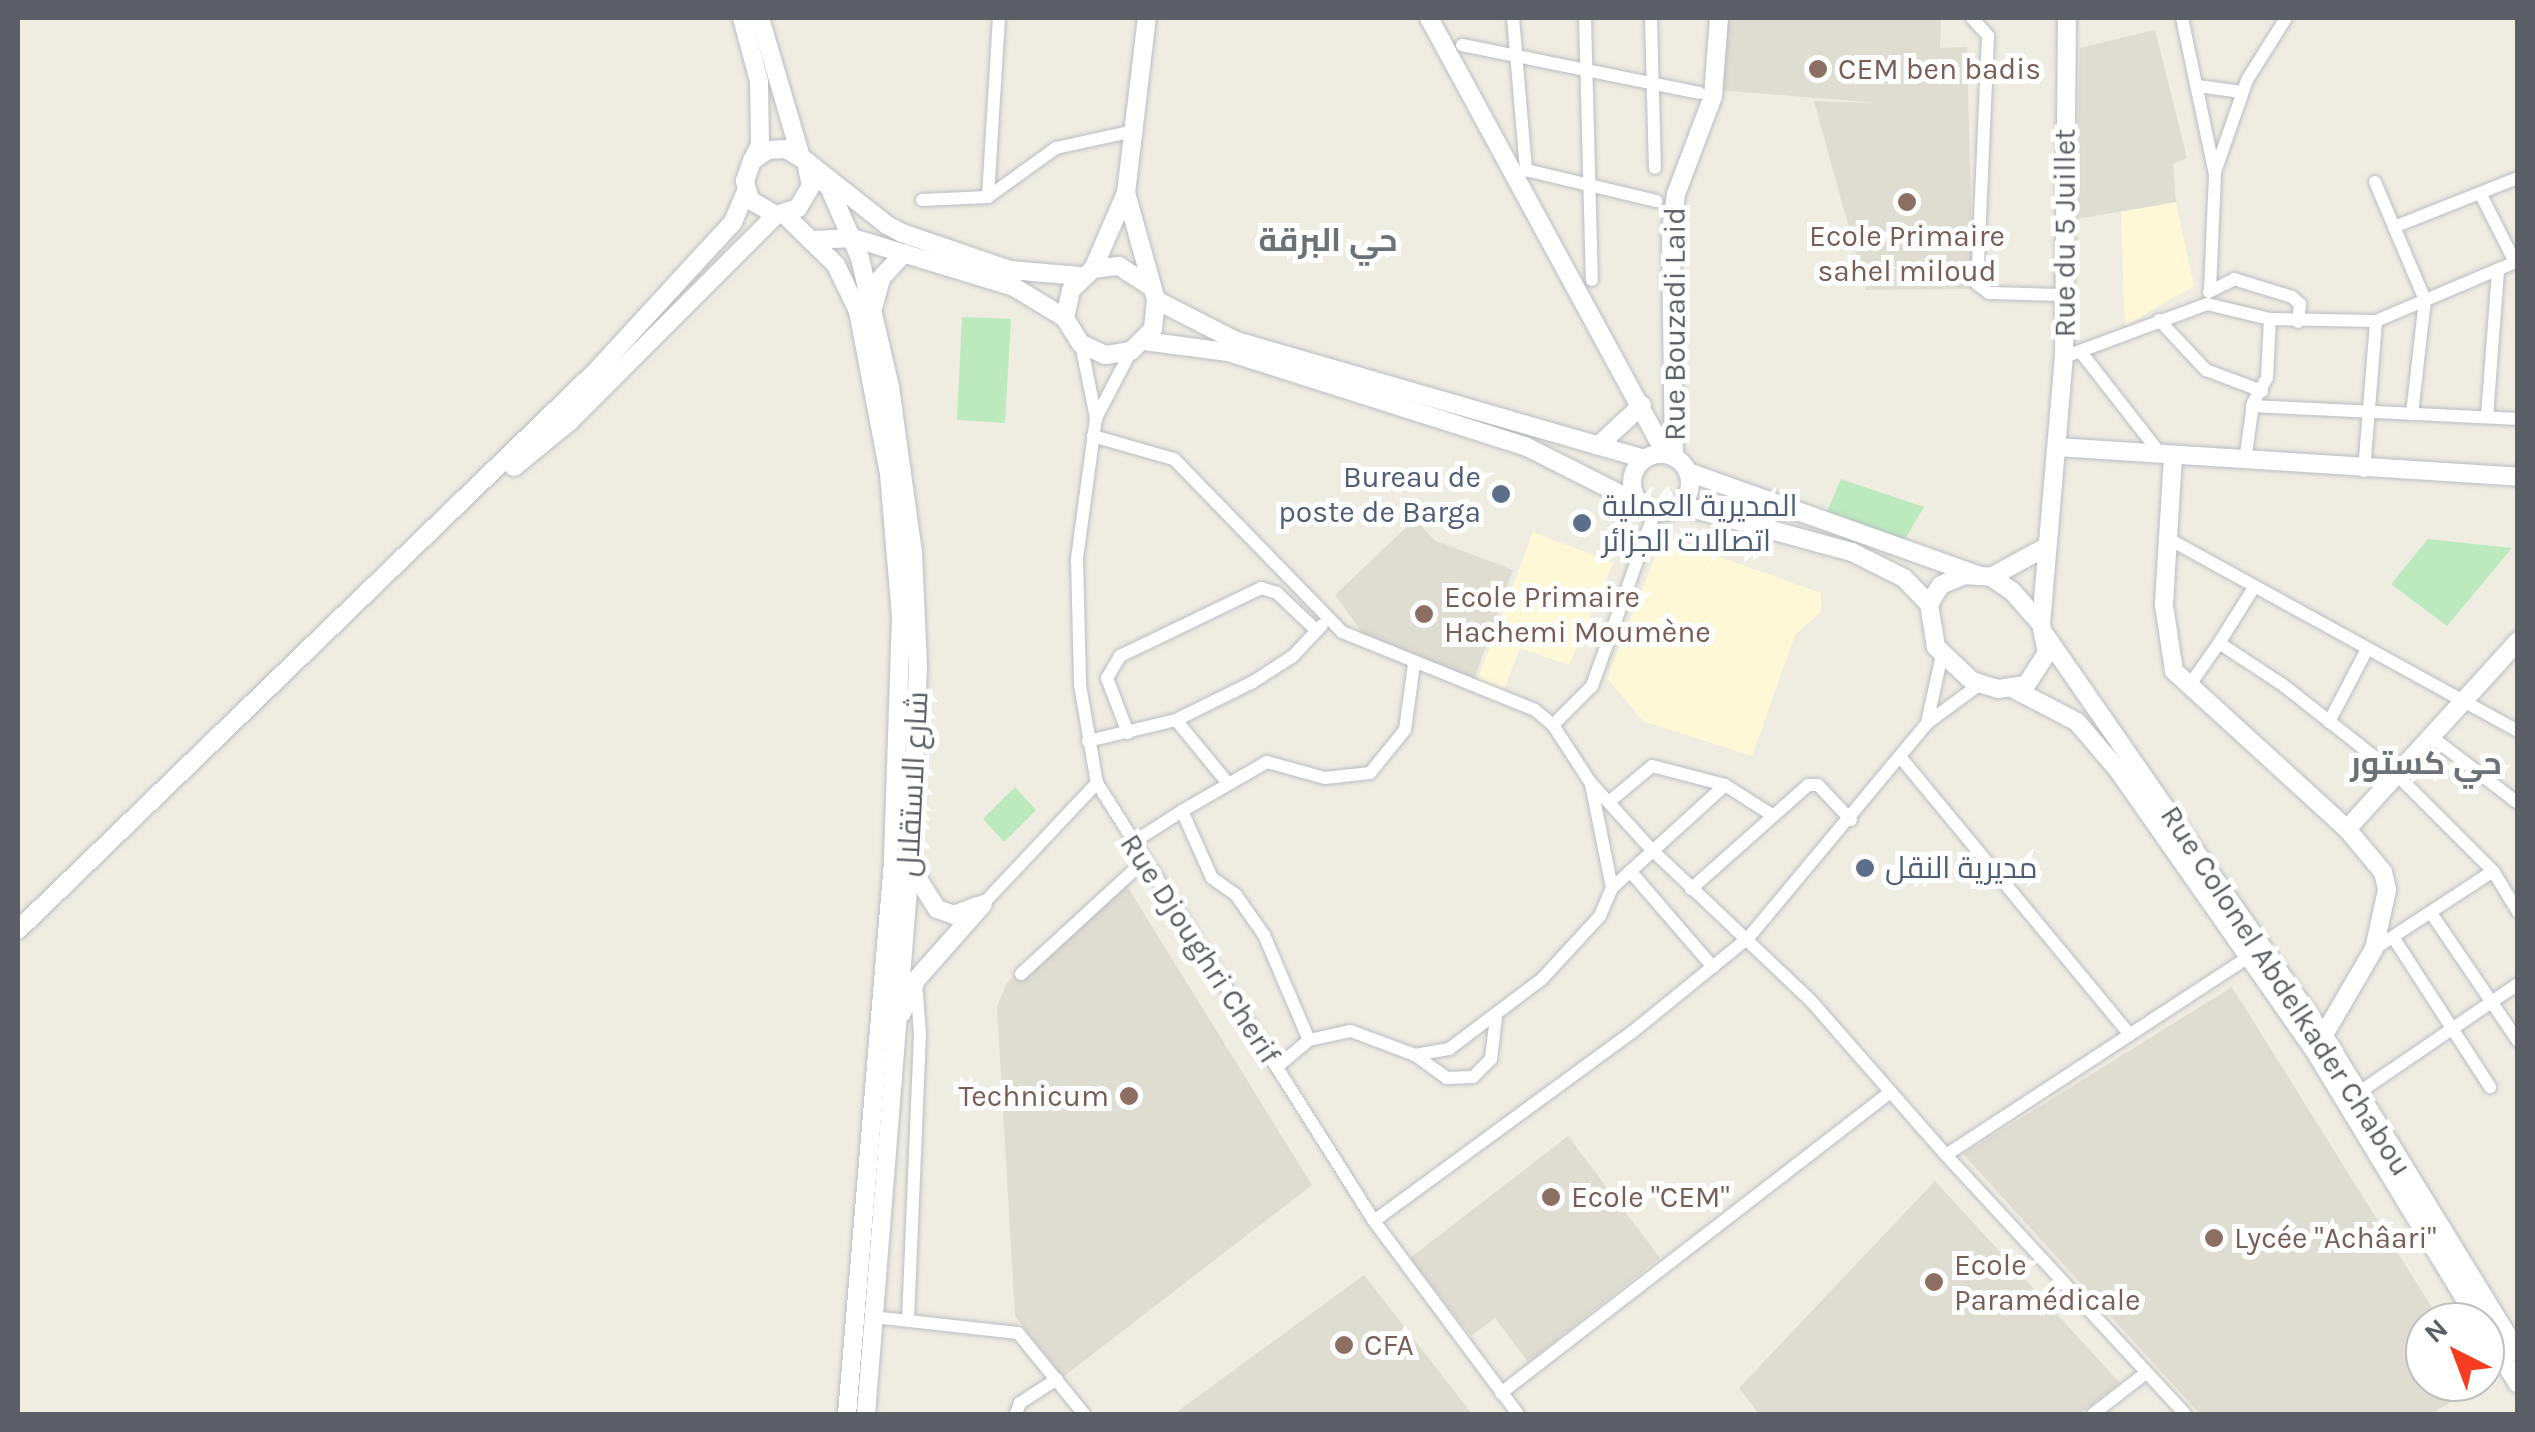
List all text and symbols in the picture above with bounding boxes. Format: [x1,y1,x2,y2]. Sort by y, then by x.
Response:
place label: CEM ben badis [1838,51,2041,87]
marker: CEM ben badis [1807,58,1829,80]
street label: Rue du 5 Juillet [2047,129,2083,337]
marker: Ecole Primaire sahel miloud [1896,191,1918,213]
street label: Rue Bouzadi Laid [1657,207,1693,441]
place label: Ecole Primaire sahel miloud [1809,218,2005,288]
district label: حي البرقة [1258,222,1398,260]
place label: Bureau de poste de Barga [1278,459,1481,530]
marker: Bureau de poste de Barga [1490,483,1512,505]
place label: المديرية العملية اتصالات الجزائر [1602,488,1798,558]
marker: المديرية العملية اتصالات الجزائر [1571,512,1593,534]
place label: Ecole Primaire Hachemi Moumène [1444,579,1711,650]
marker: Ecole Primaire Hachemi Moumène [1413,603,1435,625]
street label: شارع الاستقلال [890,690,936,878]
district label: حي كستور [2350,745,2502,783]
street label: Rue Colonel Abdelkader Chabou [2153,799,2419,1183]
street label: Rue Djoughri Cherif [1112,827,1288,1071]
place label: مديرية النقل [1885,850,2037,886]
marker: مديرية النقل [1854,857,1876,879]
place label: Technicum [958,1078,1109,1114]
marker: Technicum [1118,1085,1140,1107]
place label: Ecole "CEM" [1571,1179,1730,1215]
marker: Ecole "CEM" [1540,1186,1562,1208]
place label: Lycée "Achâari" [2234,1220,2436,1256]
marker: Lycée "Achâari" [2203,1227,2225,1249]
place label: Ecole Paramédicale [1954,1247,2140,1318]
marker: Ecole Paramédicale [1923,1271,1945,1293]
north arrow [2405,1302,2505,1402]
text: N [2417,1312,2454,1350]
place label: CFA [1364,1327,1414,1363]
marker: CFA [1333,1334,1355,1356]

